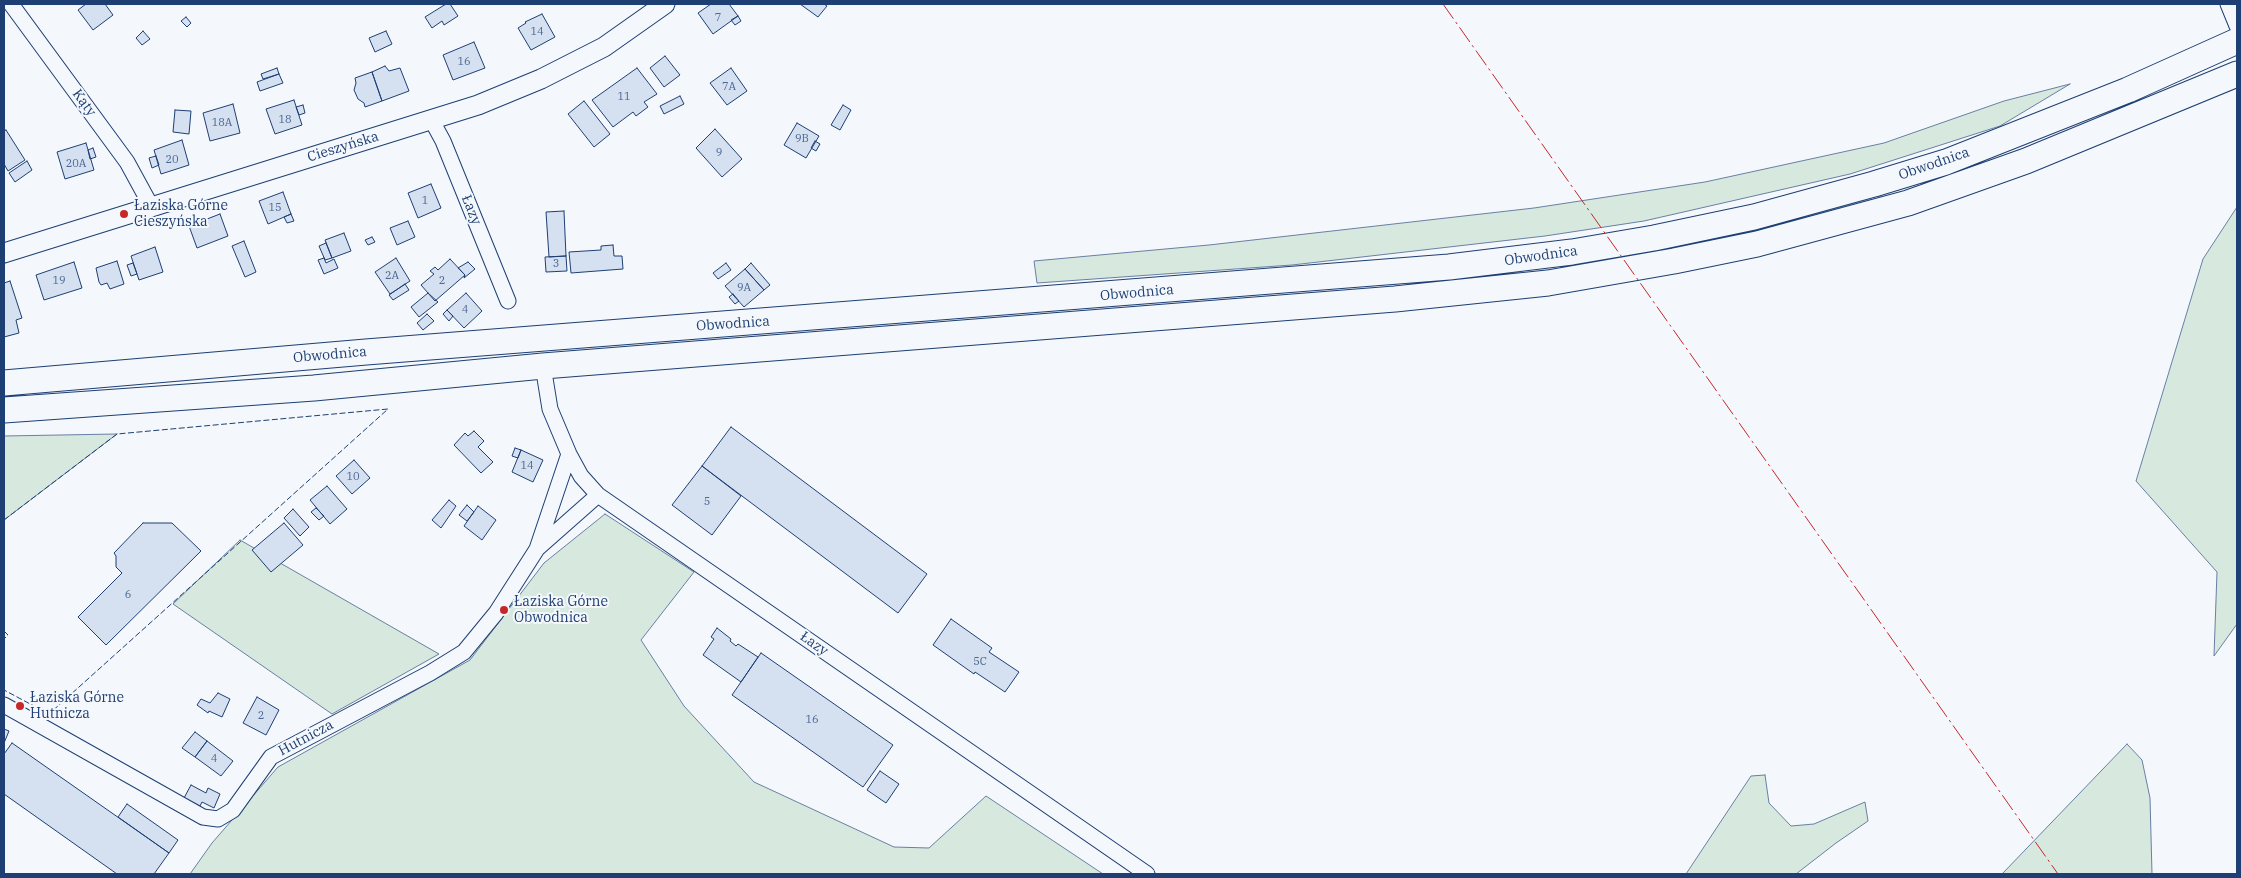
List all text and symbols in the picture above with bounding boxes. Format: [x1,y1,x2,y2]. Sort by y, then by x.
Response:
house number: 7 [715,11,721,25]
house number: 14 [530,25,544,39]
house number: 16 [457,55,471,69]
house number: 7A [722,80,736,94]
street label: Kąty [69,86,99,120]
house number: 11 [617,90,631,104]
house number: 18 [278,113,292,127]
house number: 18A [212,116,232,130]
street label: Cieszyńska [305,128,381,166]
house number: 9B [795,132,809,146]
street label: Obwodnica [1896,144,1972,184]
house number: 9 [716,146,722,160]
house number: 20 [165,153,179,167]
house number: 20A [66,157,86,171]
street label: Łazy [457,193,485,227]
house number: 1 [422,194,428,208]
place label: Łaziska Górne Cieszyńska [134,198,228,230]
house number: 15 [268,201,282,215]
marker: Łaziska Górne Cieszyńska [118,208,130,220]
street label: Obwodnica [1503,243,1579,269]
house number: 3 [553,257,559,271]
house number: 2A [385,269,399,283]
house number: 19 [52,274,66,288]
house number: 2 [439,274,445,288]
house number: 9A [737,281,751,295]
street label: Obwodnica [1099,281,1175,305]
house number: 4 [462,303,468,317]
street label: Obwodnica [696,313,770,335]
street label: Obwodnica [292,343,368,367]
house number: 14 [520,459,534,473]
house number: 10 [346,470,360,484]
house number: 5 [704,495,710,509]
house number: 6 [125,588,131,602]
place label: Łaziska Górne Obwodnica [514,594,608,626]
marker: Łaziska Górne Obwodnica [498,604,510,616]
street label: Łazy [797,628,831,660]
house number: 5C [973,655,987,669]
place label: Łaziska Górne Hutnicza [30,690,124,722]
marker: Łaziska Górne Hutnicza [14,700,26,712]
house number: 2 [258,709,264,723]
house number: 16 [805,713,819,727]
street label: Hutnicza [276,717,336,759]
house number: 4 [211,752,217,766]

